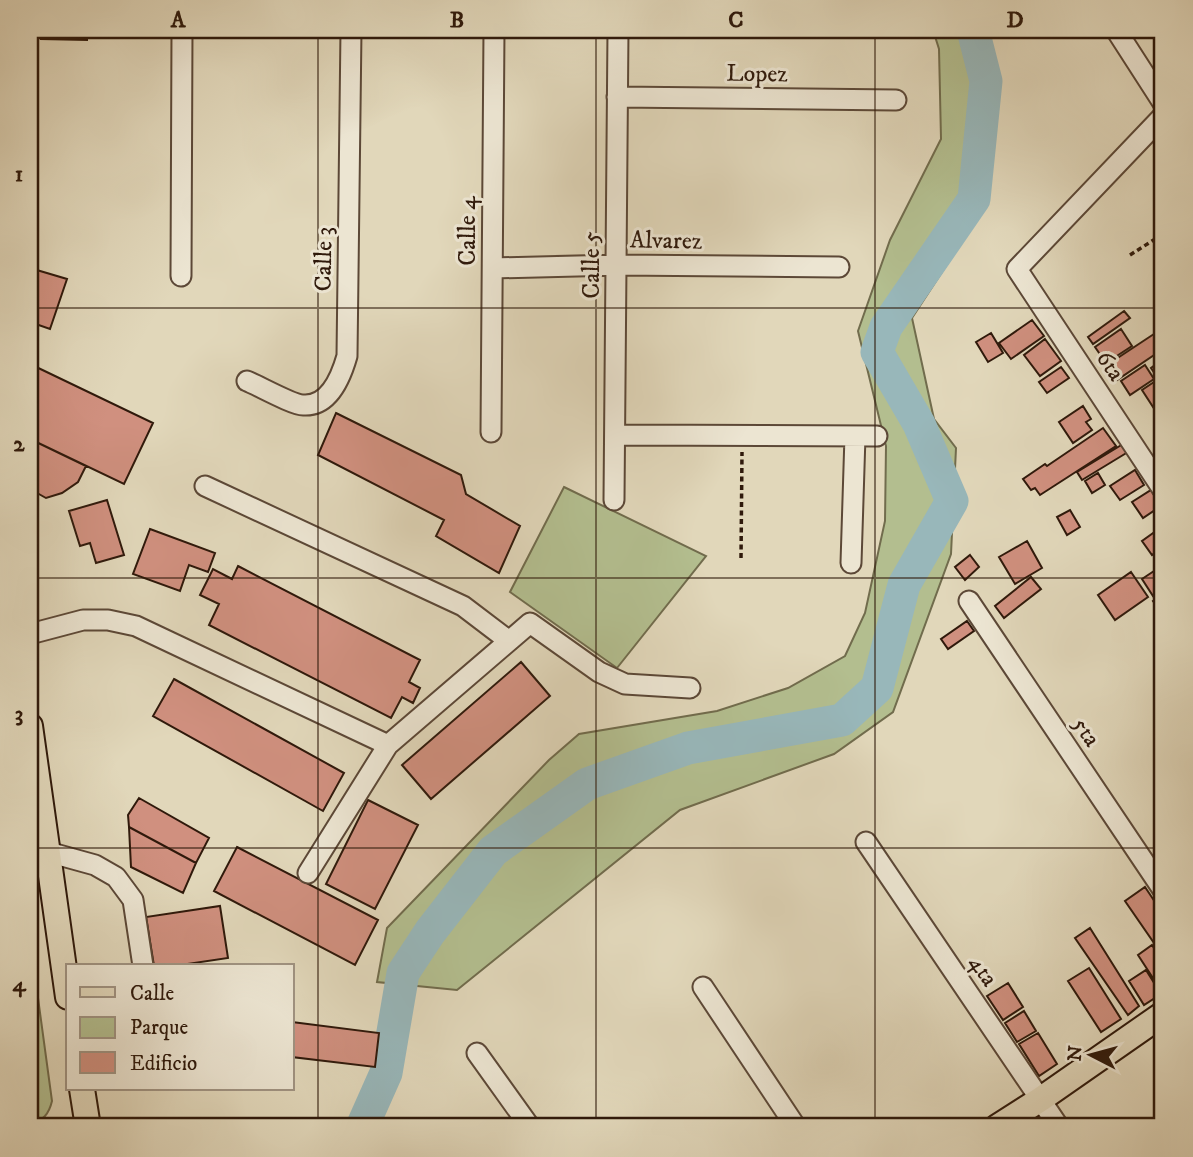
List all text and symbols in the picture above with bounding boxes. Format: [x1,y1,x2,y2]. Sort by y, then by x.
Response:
text: A [170,6,187,35]
text: B [450,6,464,35]
text: C [728,6,744,35]
text: D [1006,6,1024,35]
street label: Lopez [726,58,789,90]
text: 1 [15,160,23,189]
street label: Calle 4 [453,195,483,266]
street label: Alvarez [630,225,703,257]
street label: Calle 3 [308,226,340,292]
street label: Calle 5 [577,231,607,299]
street label: 6ta [1089,345,1131,388]
text: 2 [13,430,25,459]
text: 3 [15,700,23,729]
street label: 5ta [1065,711,1107,753]
street label: 4ta [962,949,1005,993]
legend [66,964,294,1090]
text: 4 [12,970,27,999]
text: Calle [130,981,174,1007]
text: Parque [130,1015,188,1041]
north arrow [1056,1020,1126,1090]
text: N [1063,1044,1088,1062]
text: Edificio [130,1051,197,1077]

